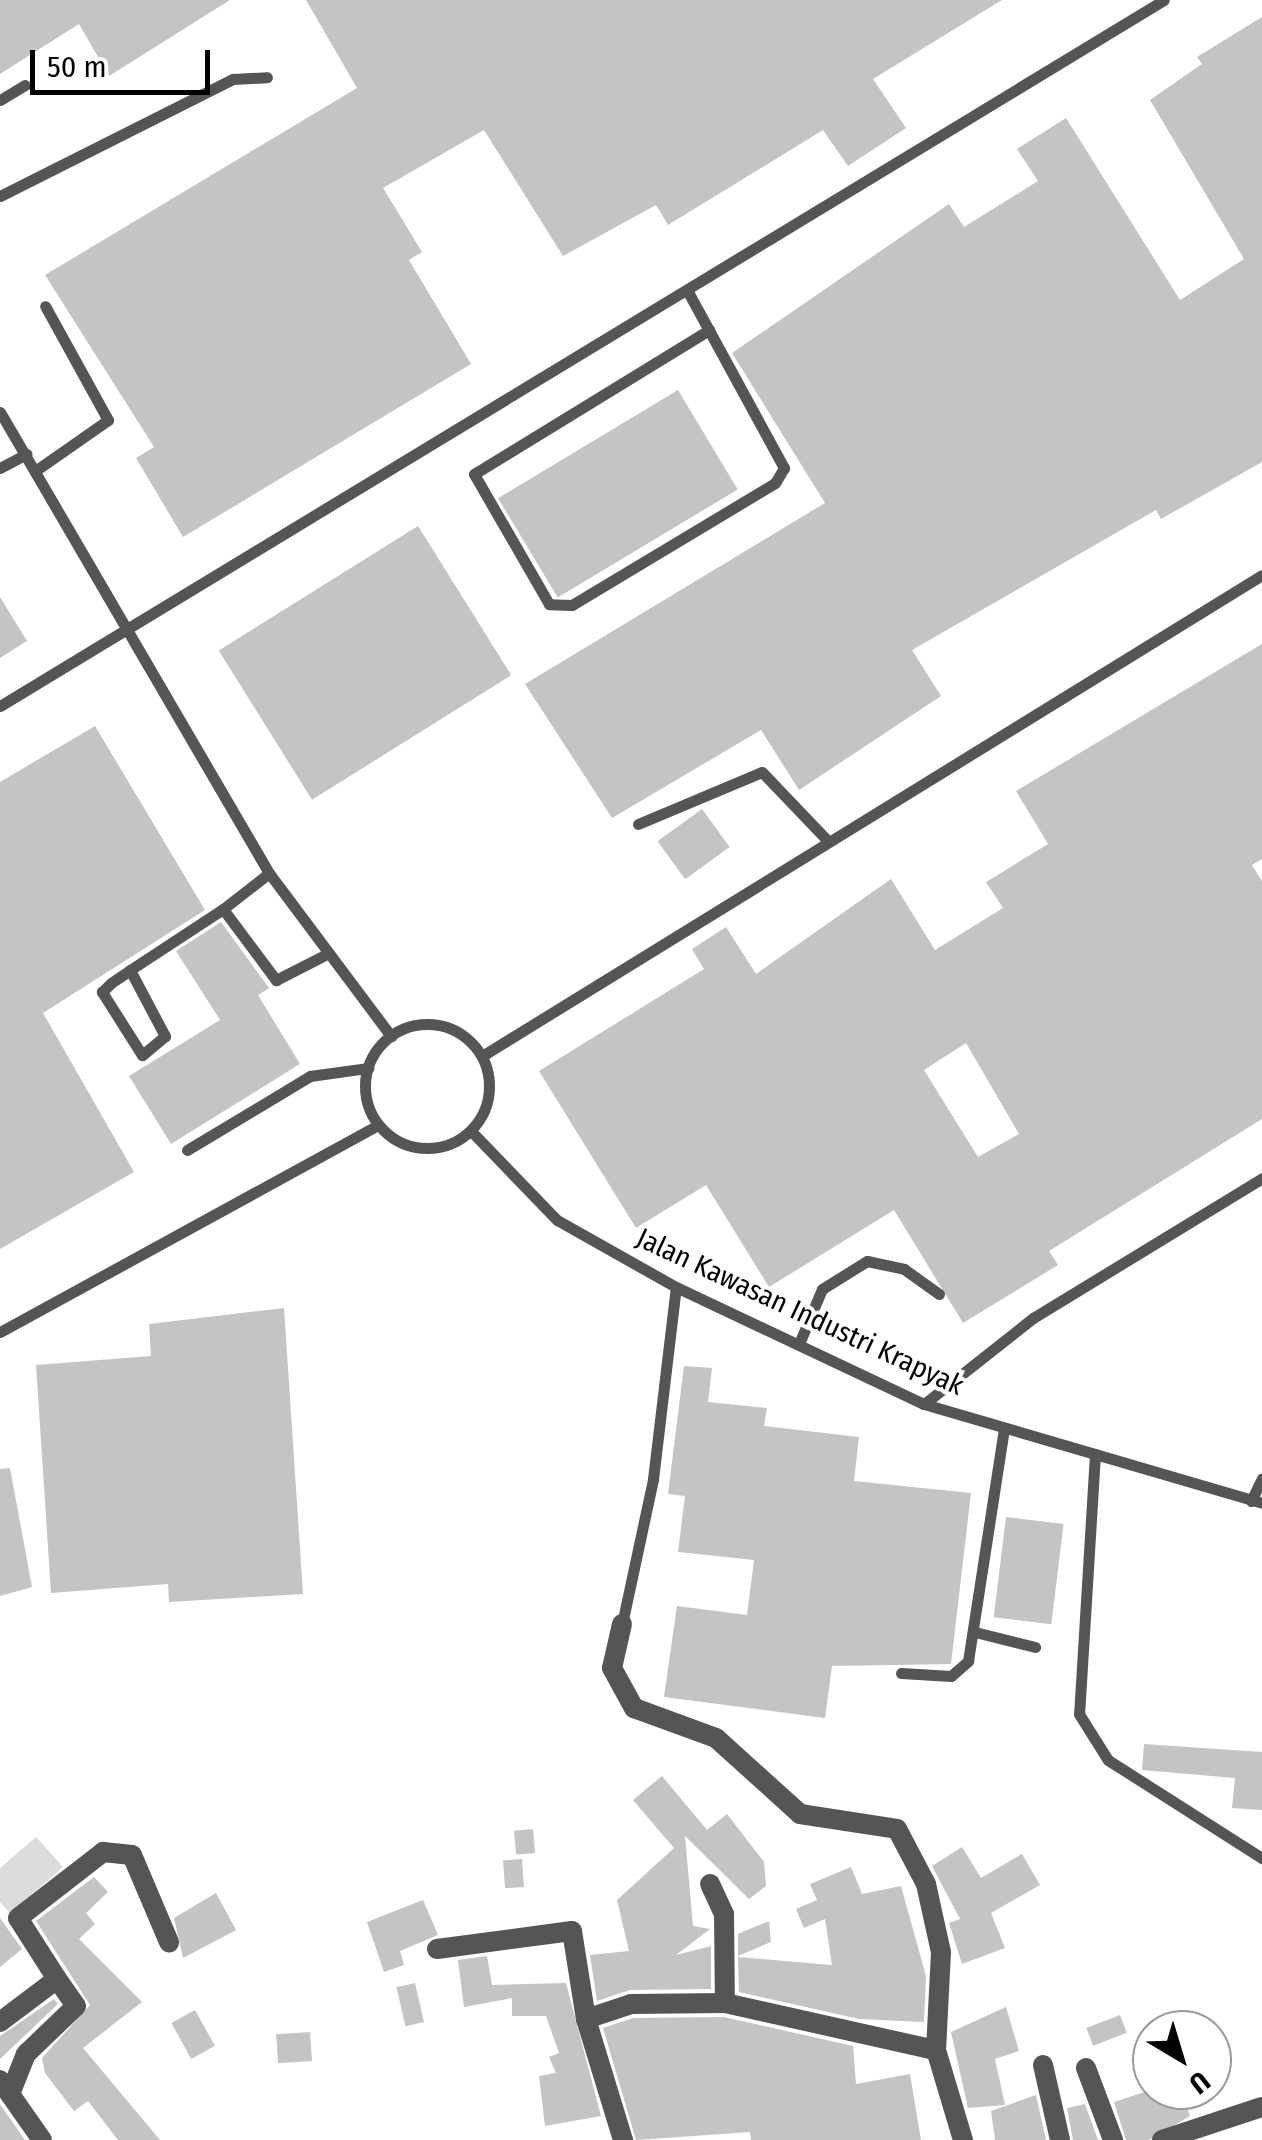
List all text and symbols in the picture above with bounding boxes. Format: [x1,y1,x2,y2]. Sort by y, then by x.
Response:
scale bar [35,30,215,92]
text: 50 m [47,49,107,85]
street label: Jalan Kawasan Industri Krapyak [631,1221,969,1403]
north arrow [1132,2010,1232,2110]
text: U [1183,2064,1216,2101]

